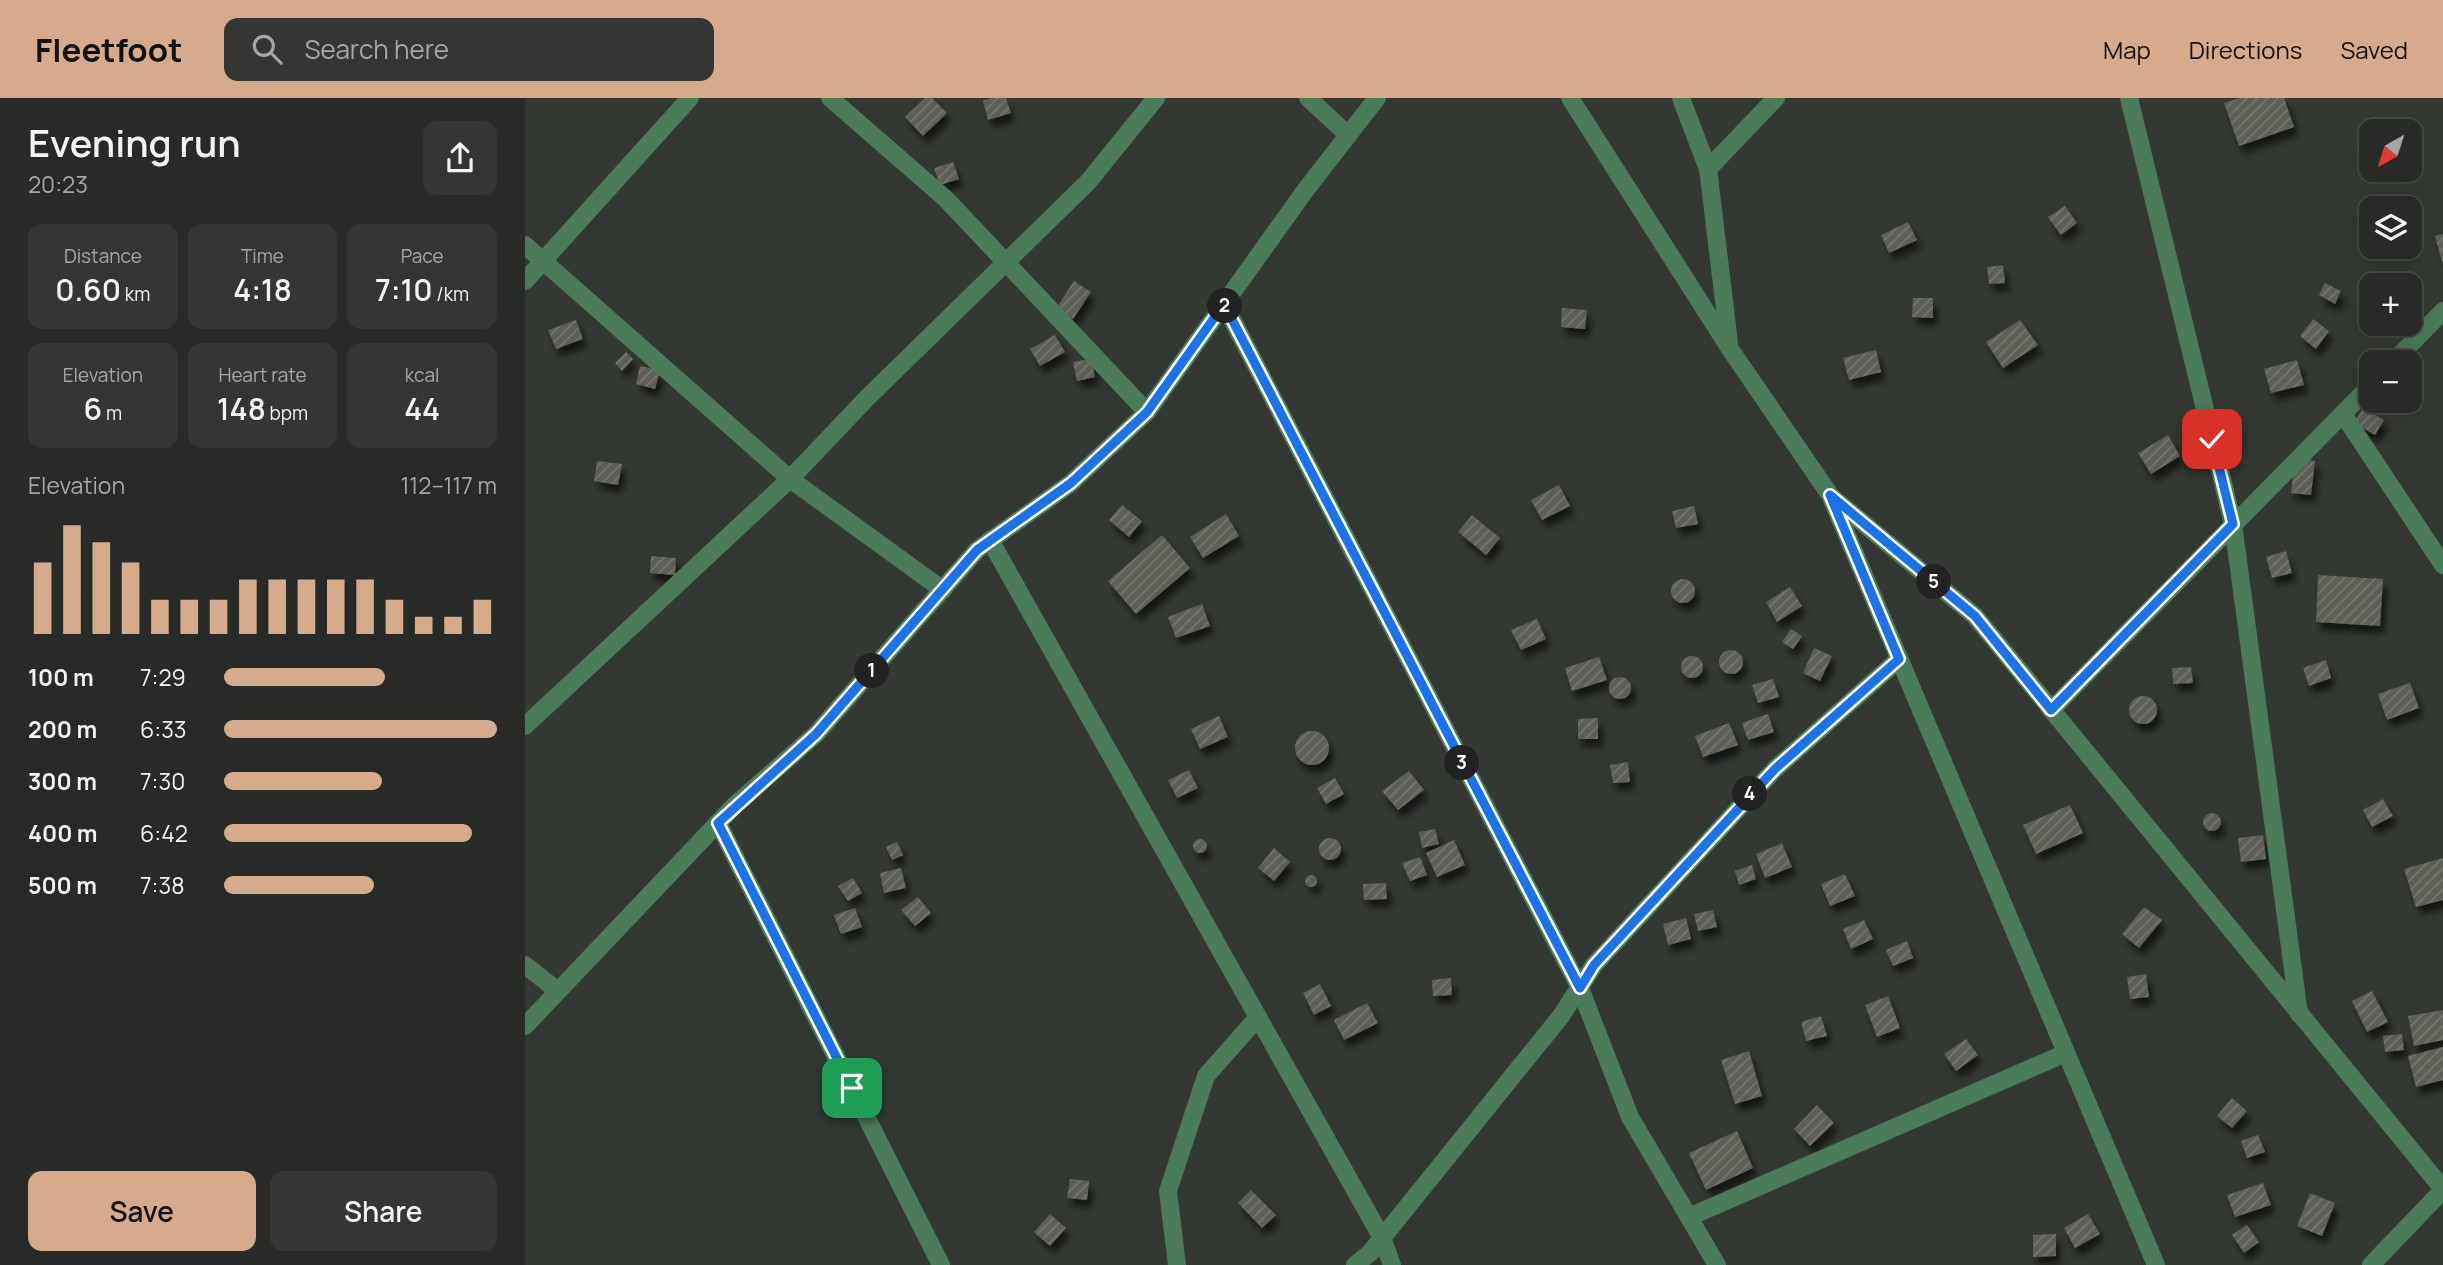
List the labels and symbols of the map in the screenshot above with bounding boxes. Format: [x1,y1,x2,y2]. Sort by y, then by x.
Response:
north arrow [2359,119,2422,182]
pin: 2 [1207,288,1243,324]
pin [2182,409,2242,469]
pin: 5 [1917,564,1951,600]
pin: 1 [855,654,889,688]
pin: 3 [1445,746,1479,780]
pin: 4 [1733,776,1767,812]
pin [822,1058,882,1118]

